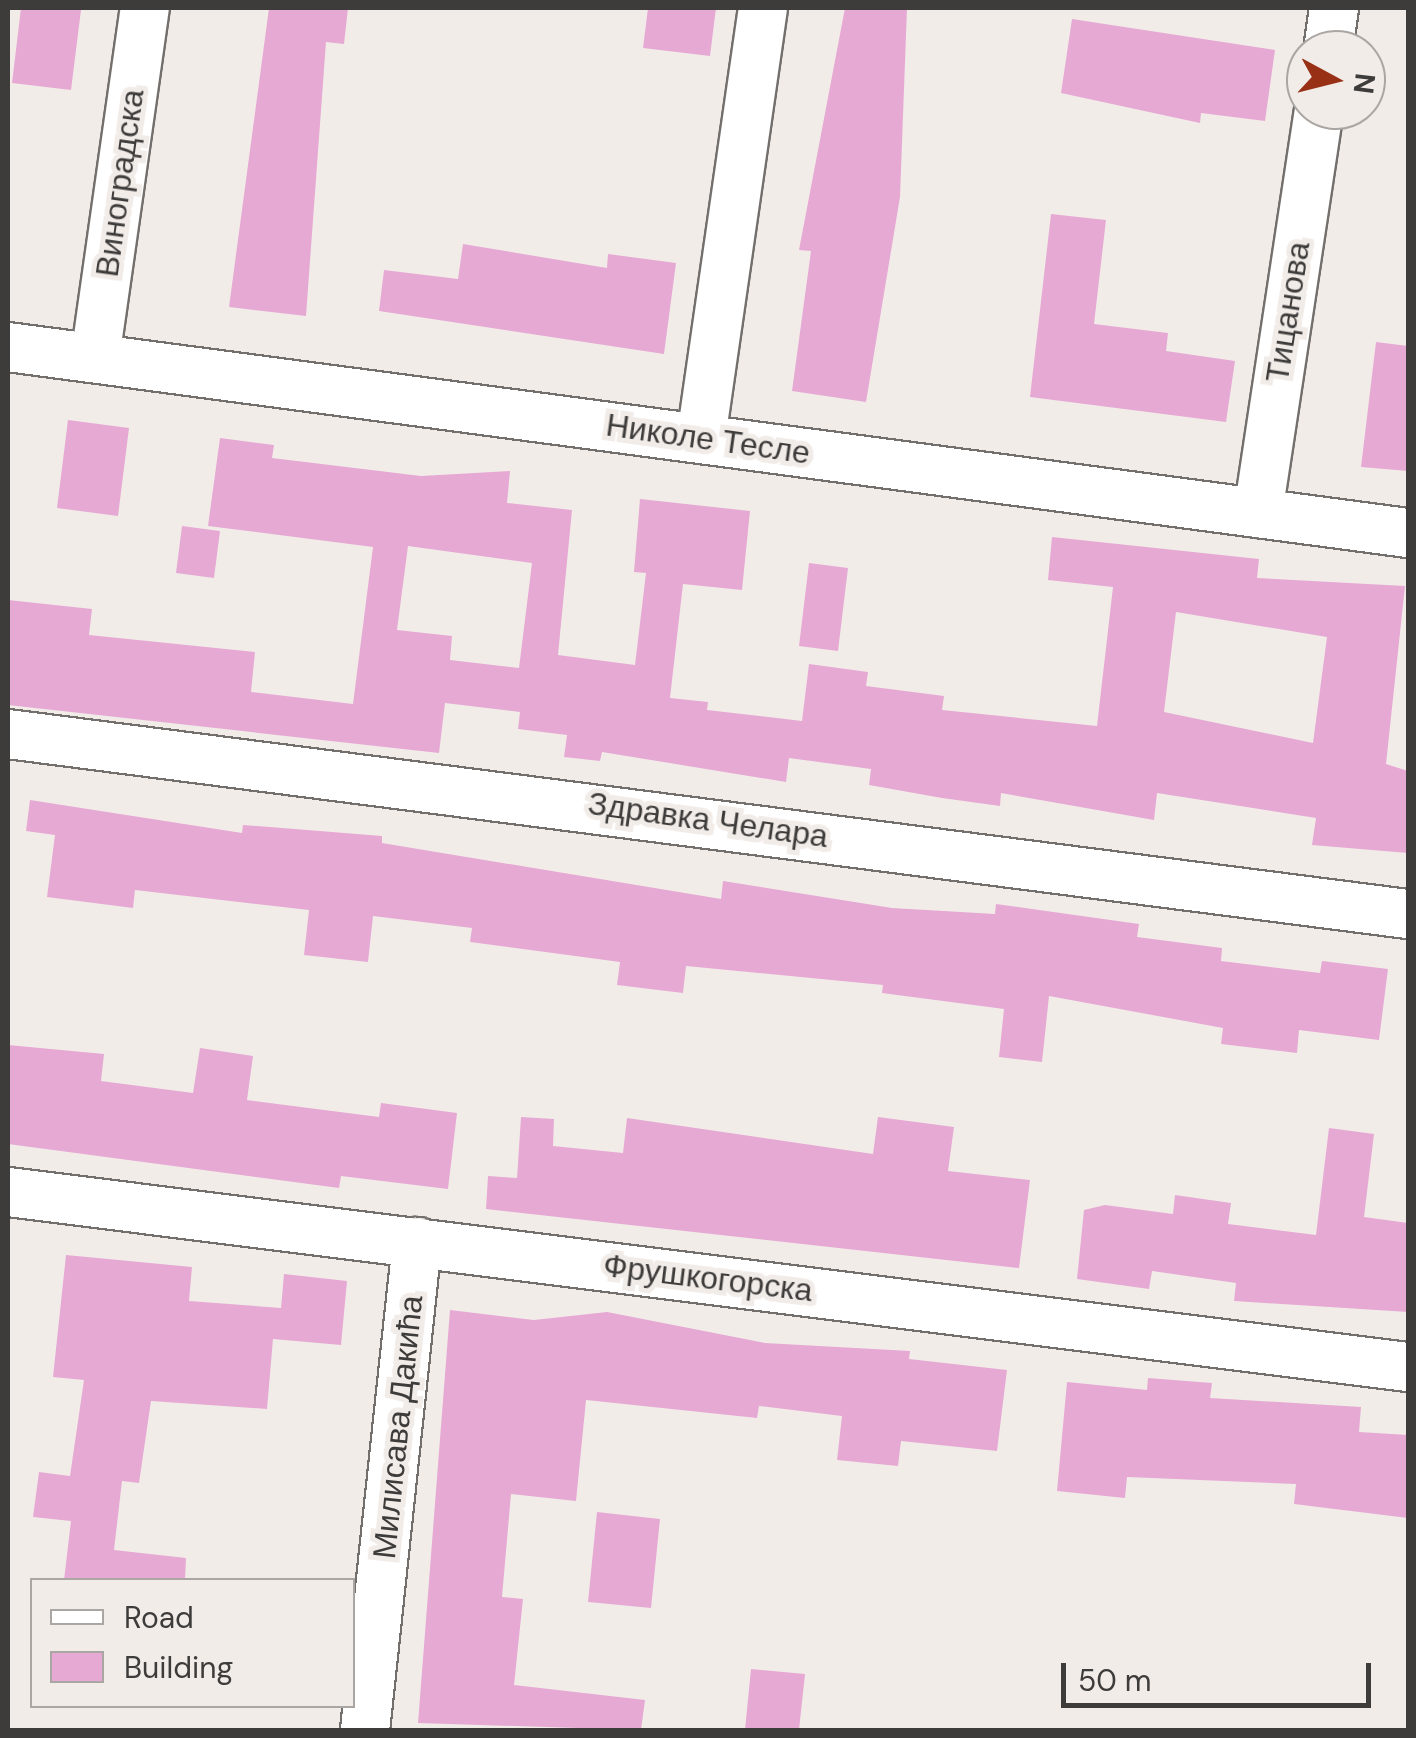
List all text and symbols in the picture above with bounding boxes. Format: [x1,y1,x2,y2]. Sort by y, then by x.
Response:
north arrow [1286,30,1386,130]
text: N [1345,71,1384,96]
street label: Виноградска [88,87,152,279]
street label: Тицанова [1258,239,1318,385]
street label: Николе Тесле [604,406,812,472]
street label: Здравка Челара [586,784,830,856]
street label: Фрушкогорска [601,1246,815,1310]
street label: Милисава Дакића [365,1293,431,1561]
legend [30,1578,355,1708]
text: Road [124,1598,194,1637]
scale bar [1066,1643,1376,1705]
text: Building [124,1648,233,1687]
text: 50 m [1078,1661,1152,1700]

